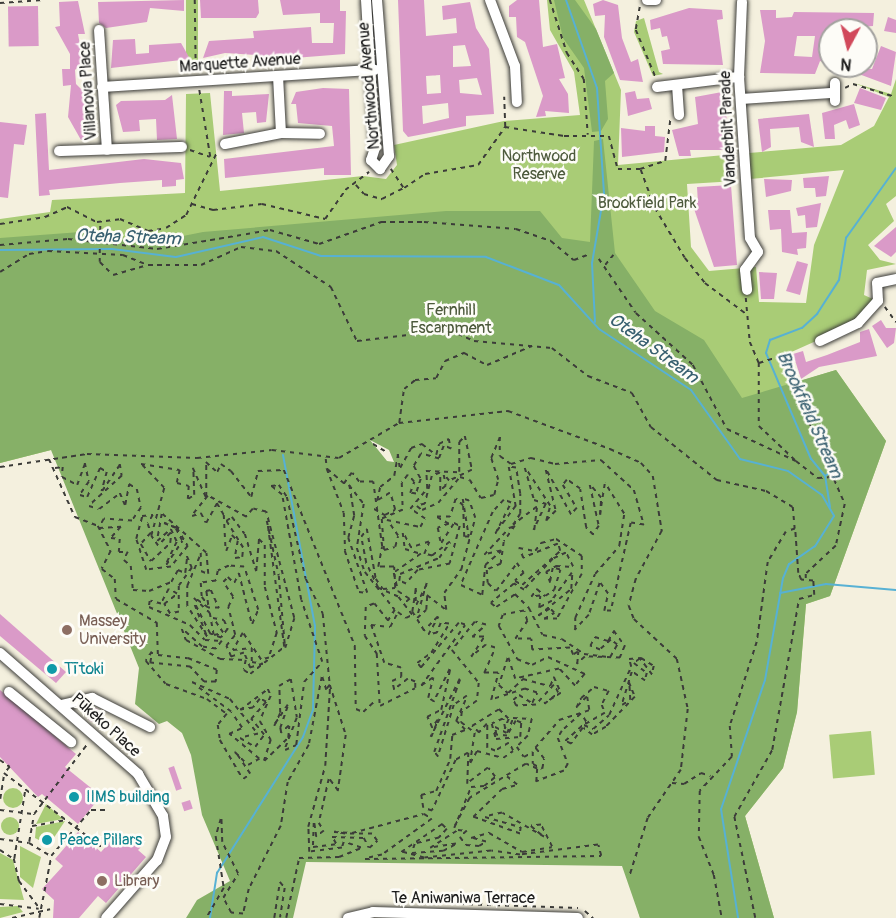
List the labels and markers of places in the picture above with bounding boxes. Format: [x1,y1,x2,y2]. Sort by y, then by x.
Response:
place label: Massey University [79,611,146,649]
marker: Massey University [60,623,74,637]
place label: Tītoki [64,659,104,679]
marker: Tītoki [45,662,59,676]
place label: IIMS building [86,787,170,807]
marker: IIMS building [67,790,81,804]
place label: Peace Pillars [59,830,142,850]
marker: Peace Pillars [40,833,54,847]
place label: Library [114,871,159,891]
marker: Library [95,874,109,888]

